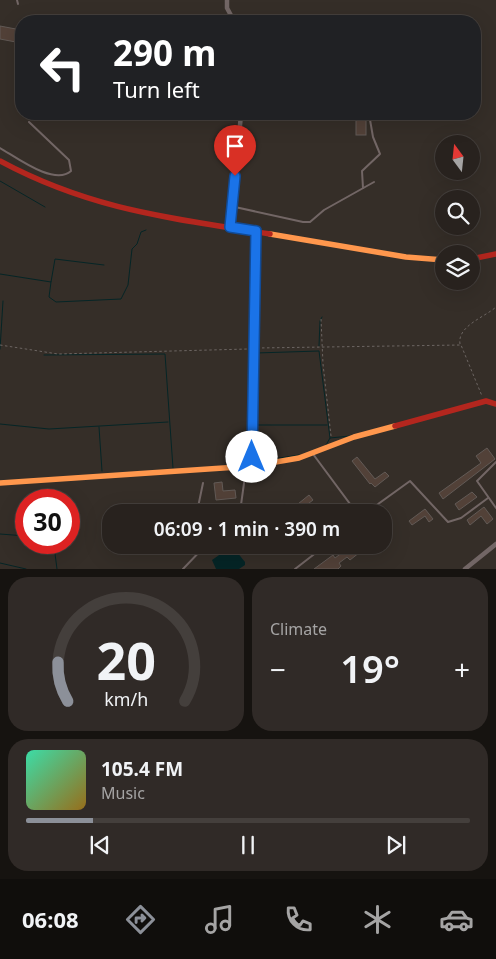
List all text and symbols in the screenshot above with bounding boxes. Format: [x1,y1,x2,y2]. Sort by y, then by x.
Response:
text: 290 m [113,29,216,76]
icon: left [30,35,95,100]
text: Turn left [113,74,200,104]
pin [214,125,256,176]
icon: arrive [221,132,249,160]
north arrow [435,135,480,180]
map controls [435,135,480,290]
button: search [435,190,480,235]
button: layers [435,245,480,290]
position arrow [225,430,277,482]
speed limit sign: 30 [15,489,80,554]
text: 06:09 · 1 min · 390 m [154,516,340,542]
text: Climate [270,618,327,640]
text: 20 [96,624,156,695]
text: 19° [340,642,400,694]
text: − [270,650,286,688]
text: + [454,650,470,688]
text: km/h [104,687,148,711]
text: 105.4 FM [101,756,183,782]
text: Music [101,782,145,804]
icon: previous [86,831,114,859]
icon: pause [234,831,262,859]
icon: next [382,831,410,859]
icon: directions [123,902,158,937]
icon: music [202,902,237,937]
icon: phone [281,902,316,937]
icon: climate [360,902,395,937]
icon: car [439,902,474,937]
text: 06:08 [22,904,79,934]

